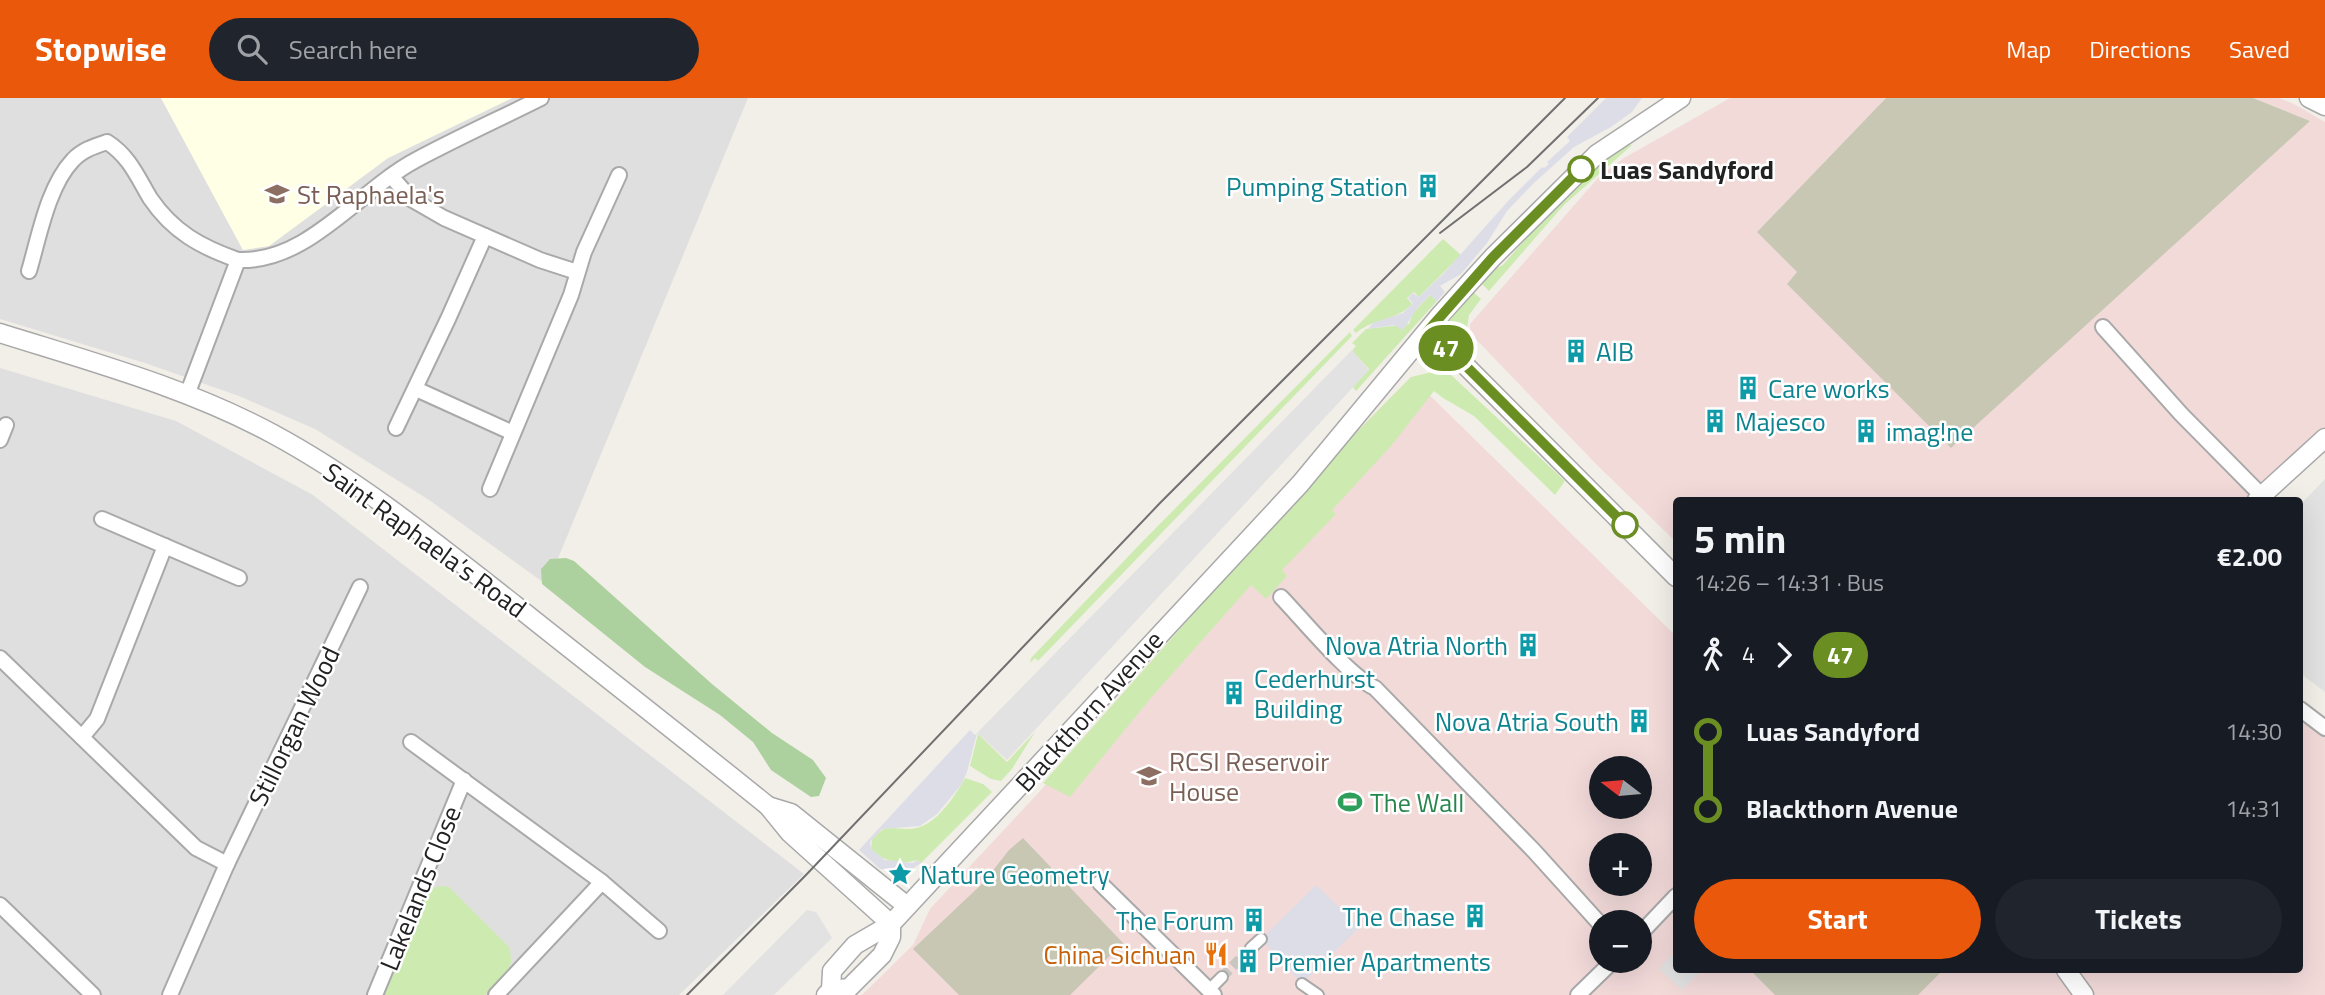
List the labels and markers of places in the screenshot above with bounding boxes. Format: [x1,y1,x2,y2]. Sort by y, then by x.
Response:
place label: Luas Sandyford [1600,150,1774,189]
marker: Luas Sandyford [1568,156,1594,182]
place label: Pumping Station [1226,167,1408,206]
building icon: Pumping Station [1414,172,1442,200]
place label: St Raphaela's [297,175,445,214]
school or university icon: St Raphaela's [263,180,291,208]
place label: AIB [1596,332,1634,371]
building icon: AIB [1562,337,1590,365]
place label: Care works [1768,369,1890,408]
building icon: Care works [1734,374,1762,402]
place label: Majesco [1735,402,1826,441]
building icon: Majesco [1701,407,1729,435]
place label: imag!ne [1886,412,1973,451]
building icon: imag!ne [1852,417,1880,445]
unlabelled marker [1612,512,1638,538]
place label: Nova Atria North [1325,626,1508,665]
building icon: Nova Atria North [1514,631,1542,659]
place label: Cederhurst Building [1254,659,1375,728]
building icon: Cederhurst Building [1220,679,1248,707]
place label: Nova Atria South [1435,702,1619,741]
building icon: Nova Atria South [1625,707,1653,735]
place label: RCSI Reservoir House [1169,742,1329,811]
school or university icon: RCSI Reservoir House [1135,762,1163,790]
place label: The Wall [1370,783,1464,822]
sports icon: The Wall [1336,788,1364,816]
place label: Nature Geometry [920,855,1109,894]
place icon: Nature Geometry [886,860,914,888]
place label: The Chase [1342,897,1455,936]
place label: The Forum [1116,901,1234,940]
building icon: The Chase [1461,902,1489,930]
building icon: The Forum [1240,906,1268,934]
place label: China Sichuan [1044,935,1196,974]
restaurant icon: China Sichuan [1202,940,1230,968]
place label: Premier Apartments [1268,942,1491,981]
building icon: Premier Apartments [1234,947,1262,975]

